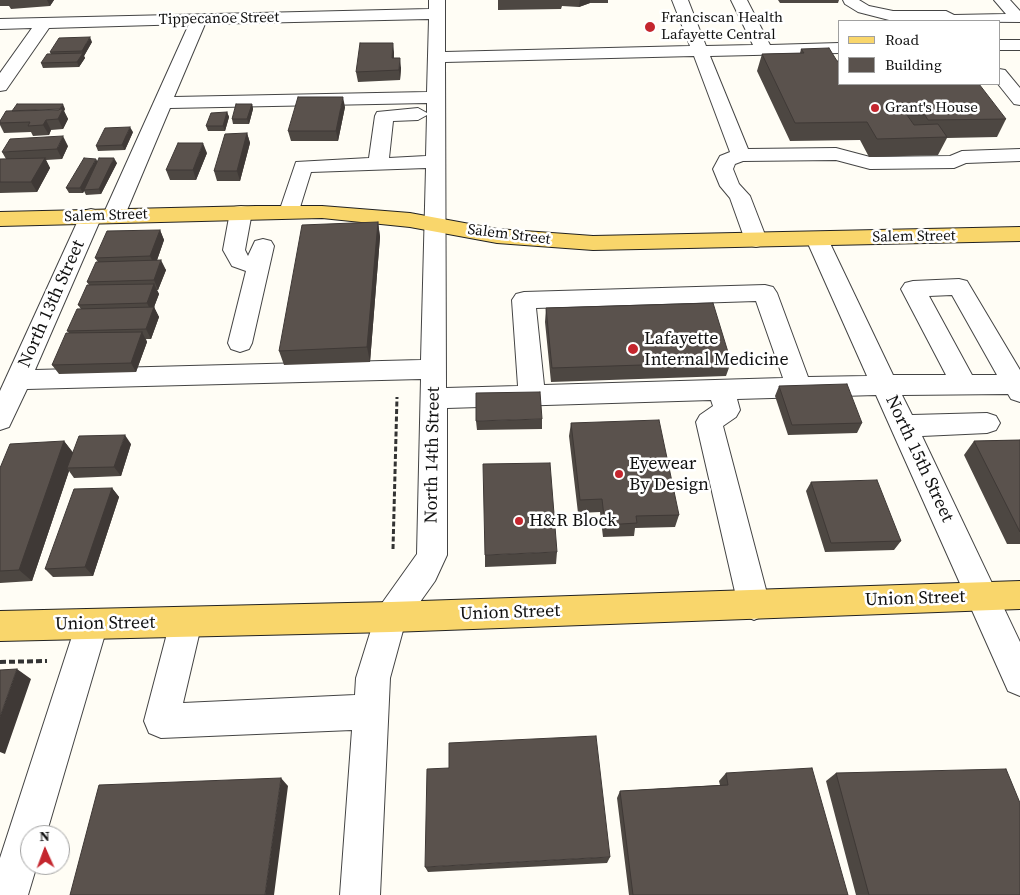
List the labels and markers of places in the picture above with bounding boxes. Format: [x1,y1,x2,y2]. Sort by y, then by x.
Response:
place label: Franciscan Health Lafayette Central [661,9,783,44]
marker: Franciscan Health Lafayette Central [643,20,657,34]
place label: Grant's House [885,99,978,117]
marker: Grant's House [869,102,881,114]
place label: Lafayette Internal Medicine [644,328,789,370]
marker: Lafayette Internal Medicine [626,342,640,356]
place label: Eyewear By Design [629,453,709,496]
marker: Eyewear By Design [613,468,625,480]
place label: H&R Block [529,510,617,532]
marker: H&R Block [513,515,525,527]

